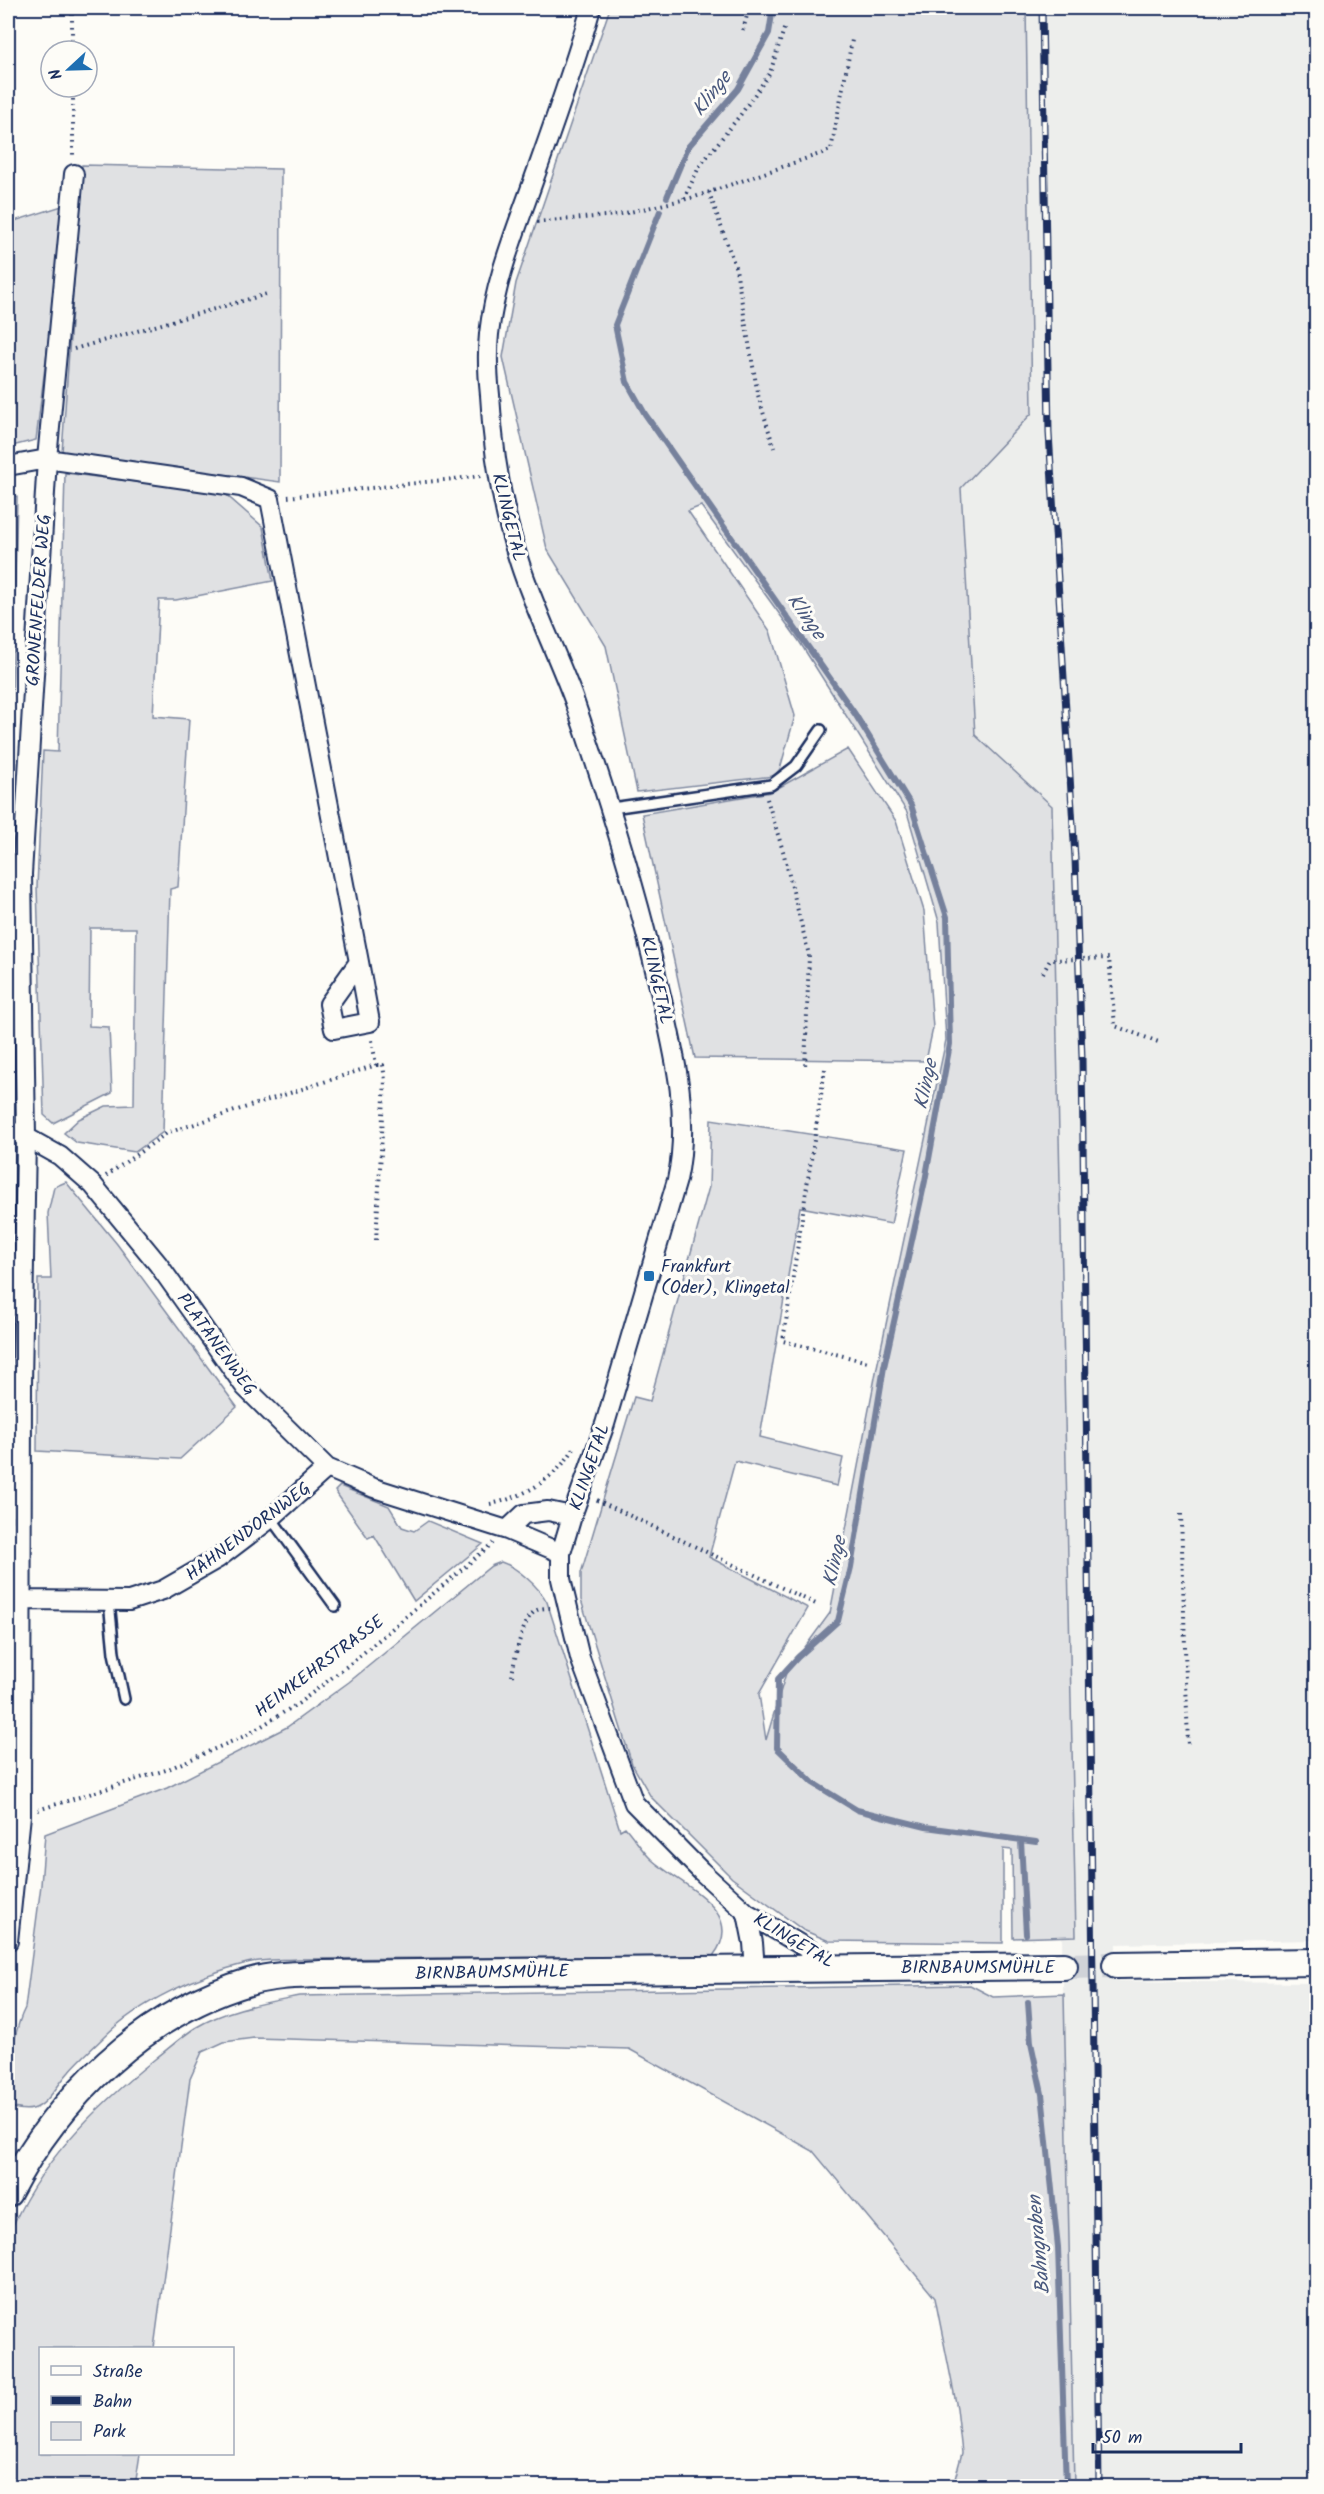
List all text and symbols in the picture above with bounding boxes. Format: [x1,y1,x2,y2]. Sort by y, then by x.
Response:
north arrow [39,39,99,99]
water label: Klinge [684,63,742,124]
text: N [43,65,70,83]
street label: KLINGETAL [483,470,533,565]
street label: GRONENFELDER WEG [19,513,60,687]
water label: Klinge [778,587,834,649]
street label: KLINGETAL [631,933,680,1028]
water label: Klinge [906,1054,948,1113]
place label: Frankfurt (Oder), Klingetal [661,1253,790,1303]
marker: Frankfurt (Oder), Klingetal [642,1269,656,1283]
street label: PLATANENWEG [168,1287,263,1403]
street label: KLINGETAL [562,1420,619,1515]
street label: HAHNENDORNWEG [180,1475,318,1589]
water label: Klinge [815,1531,857,1590]
street label: HEIMKEHRSTRASSE [249,1608,391,1726]
street label: KLINGETAL [747,1906,839,1977]
street label: BIRNBAUMSMÜHLE [901,1954,1055,1983]
street label: BIRNBAUMSMÜHLE [415,1958,570,1989]
water label: Bahngraben [1020,2193,1060,2296]
legend [39,2347,234,2455]
text: Straße [93,2358,143,2387]
text: Bahn [93,2388,132,2417]
scale bar [1093,2416,1242,2454]
text: Park [93,2418,126,2447]
text: 50 m [1102,2424,1142,2453]

